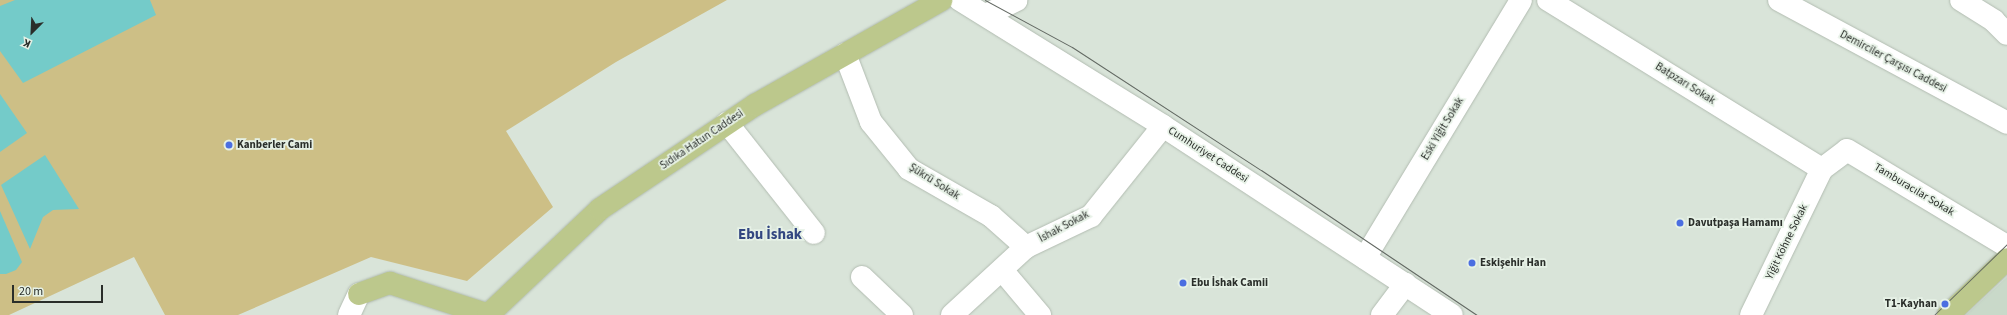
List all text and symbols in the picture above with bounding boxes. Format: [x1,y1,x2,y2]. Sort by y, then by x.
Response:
north arrow [12,12,52,52]
street label: Demirciler Çarşısı Caddesi [1837,28,1949,96]
text: K [21,35,33,52]
street label: Batpzarı Sokak [1652,60,1718,108]
street label: Eski Yiğit Sokak [1419,95,1467,163]
street label: Sıdıka Hatun Caddesi [658,107,746,173]
street label: Cumhuriyet Caddesi [1165,124,1251,186]
place label: Kanberler Cami [237,138,312,152]
marker: Kanberler Cami [224,140,234,150]
street label: Şükrü Sokak [906,161,962,203]
street label: Tamburacılar Sokak [1872,161,1956,219]
street label: Yiğit Köhne Sokak [1763,202,1811,282]
street label: İshak Sokak [1037,208,1091,246]
place label: Davutpaşa Hamamı [1688,216,1783,230]
marker: Davutpaşa Hamamı [1675,218,1685,228]
district label: Ebu İshak [738,226,802,244]
place label: Eskişehir Han [1480,256,1546,270]
marker: Eskişehir Han [1467,258,1477,268]
place label: Ebu İshak Camii [1191,276,1268,290]
scale bar [14,277,105,303]
marker: Ebu İshak Camii [1178,278,1188,288]
text: 20 m [19,283,43,300]
place label: T1-Kayhan [1885,297,1937,311]
marker: T1-Kayhan [1940,299,1950,309]

